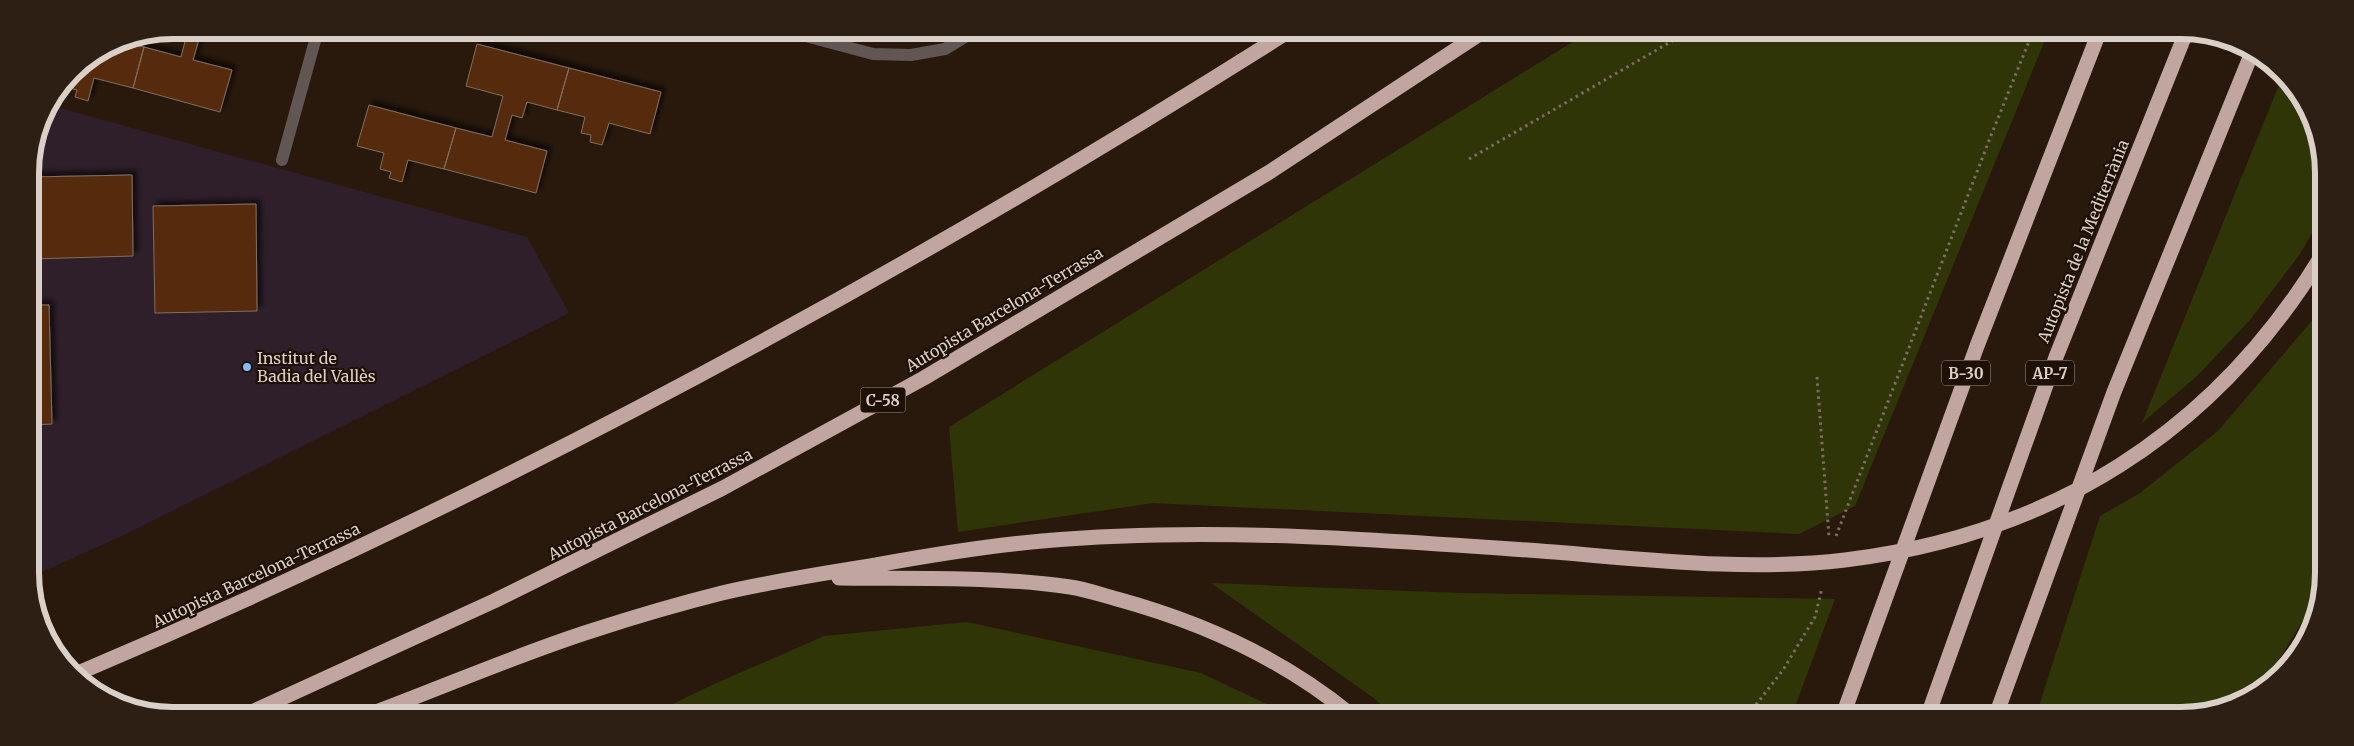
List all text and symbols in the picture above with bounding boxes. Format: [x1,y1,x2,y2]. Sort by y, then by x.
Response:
street label: Autopista de la Mediterrània [2033,136,2133,346]
street label: Autopista Barcelona-Terrassa [901,242,1107,376]
place label: Institut de Badia del Vallès [257,348,376,386]
road number: B-30 [1942,360,1990,386]
road number: AP-7 [2026,360,2074,386]
marker: Institut de Badia del Vallès [241,361,253,373]
road number: C-58 [860,388,906,412]
street label: Autopista Barcelona-Terrassa [544,443,756,565]
street label: Autopista Barcelona-Terrassa [148,518,363,632]

